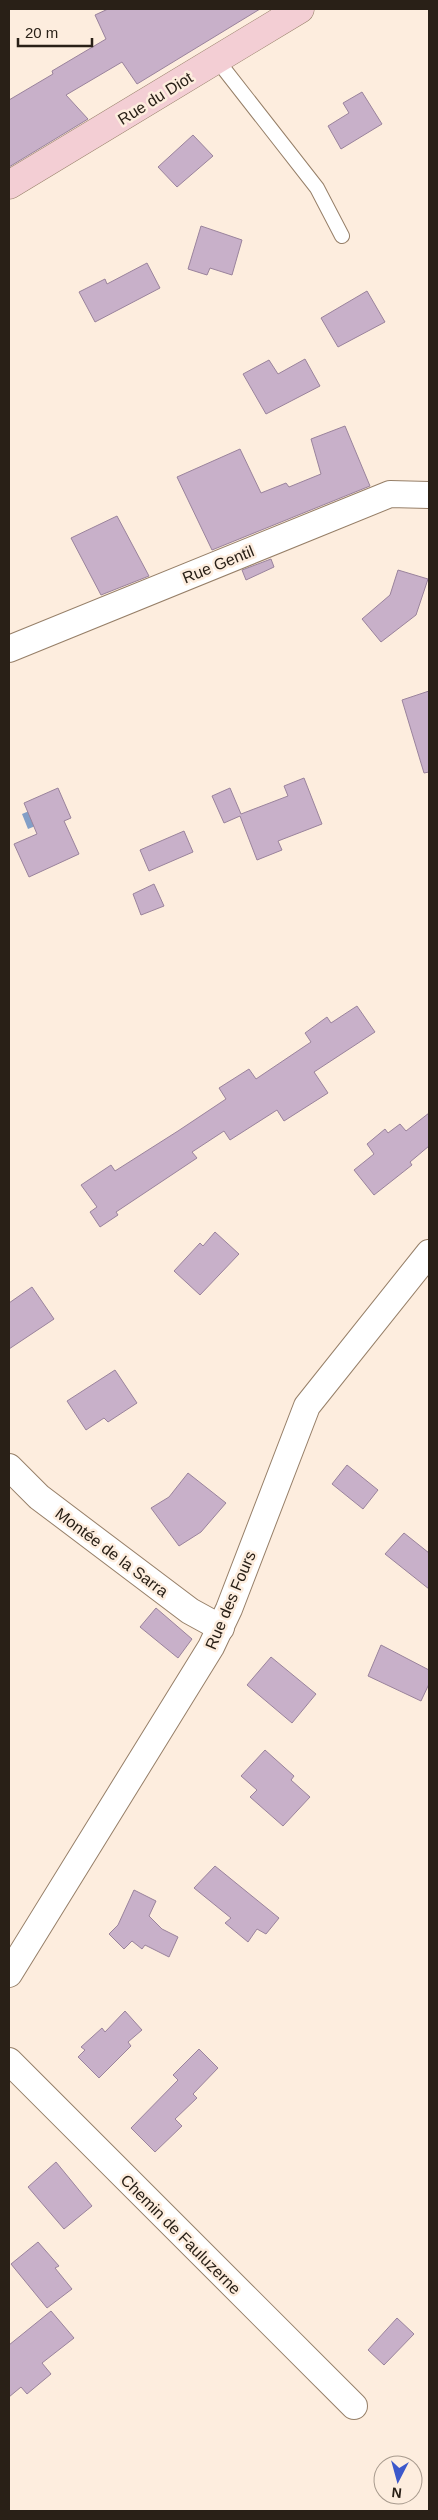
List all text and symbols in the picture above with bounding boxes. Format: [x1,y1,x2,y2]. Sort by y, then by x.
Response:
scale bar [18,15,91,47]
text: 20 m [25,24,58,41]
street label: Rue du Diot [115,69,196,128]
street label: Rue Gentil [180,542,256,587]
street label: Montée de la Sarra [52,1505,171,1600]
street label: Rue des Fours [202,1549,259,1652]
street label: Chemin de Fauluzerne [117,2171,244,2298]
north arrow [373,2455,423,2505]
text: N [391,2484,403,2501]

